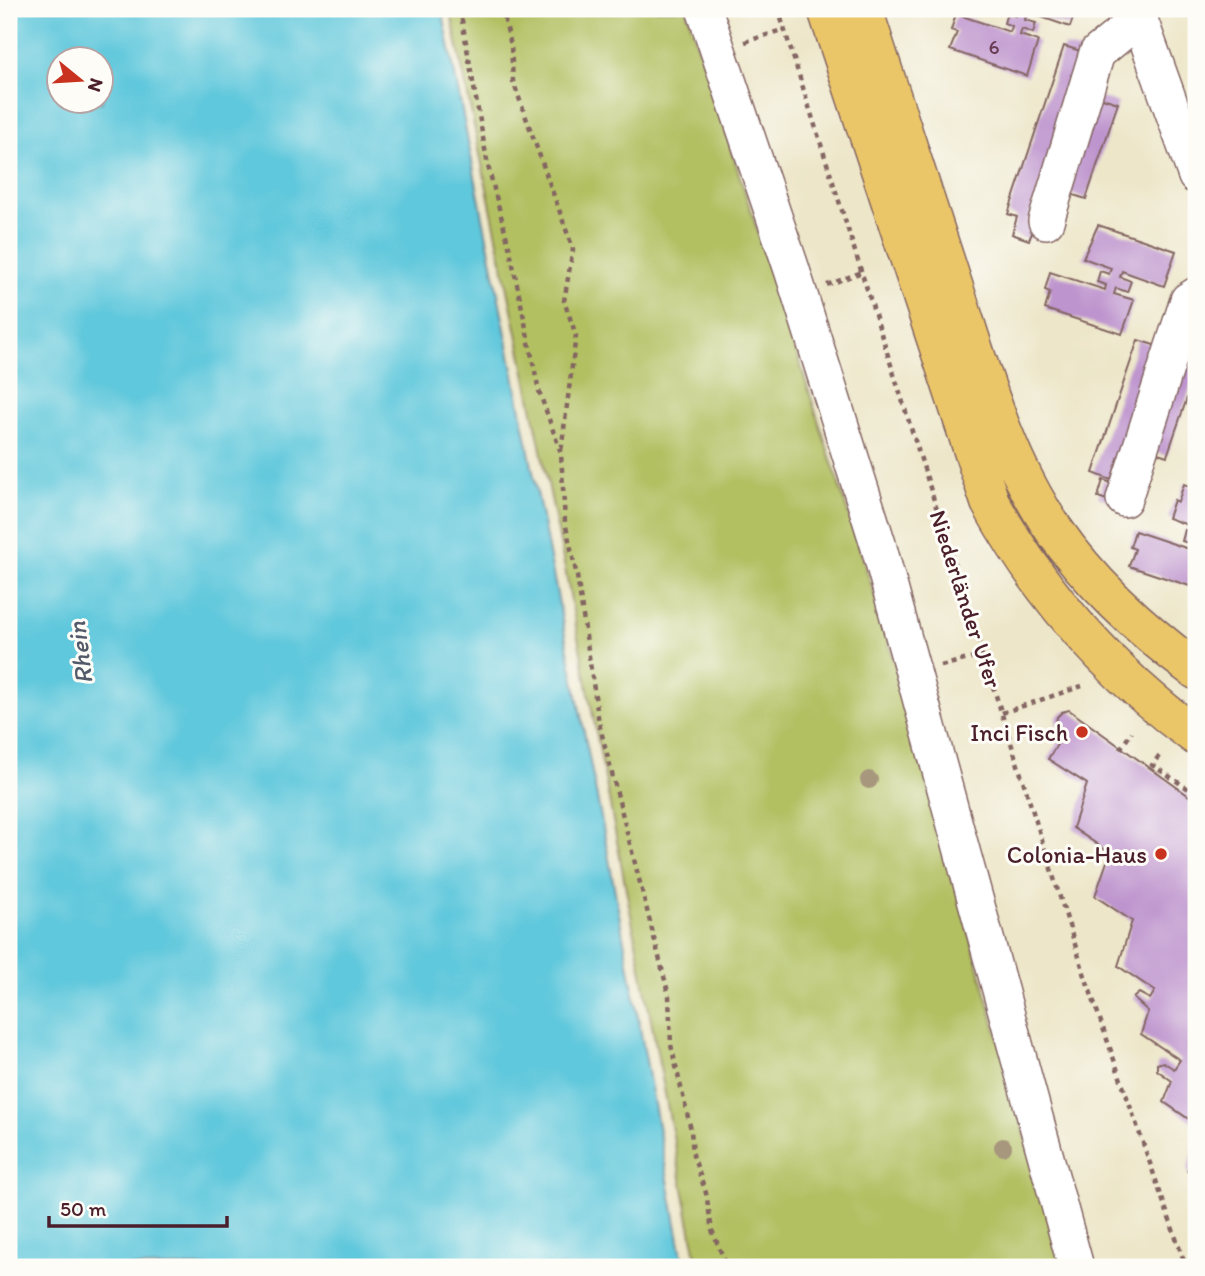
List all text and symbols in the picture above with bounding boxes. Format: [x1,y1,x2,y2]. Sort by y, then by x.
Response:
house number: 6 [988,34,1000,59]
north arrow [46,46,116,116]
text: N [83,75,109,95]
street label: Niederländer Ufer [924,506,1008,692]
water label: Rhein [60,620,100,686]
place label: Inci Fisch [970,718,1068,747]
marker: Inci Fisch [1074,724,1090,740]
place label: Colonia-Haus [1007,840,1147,869]
marker: Colonia-Haus [1153,846,1169,862]
scale bar [49,1185,228,1229]
text: 50 m [60,1196,107,1221]

